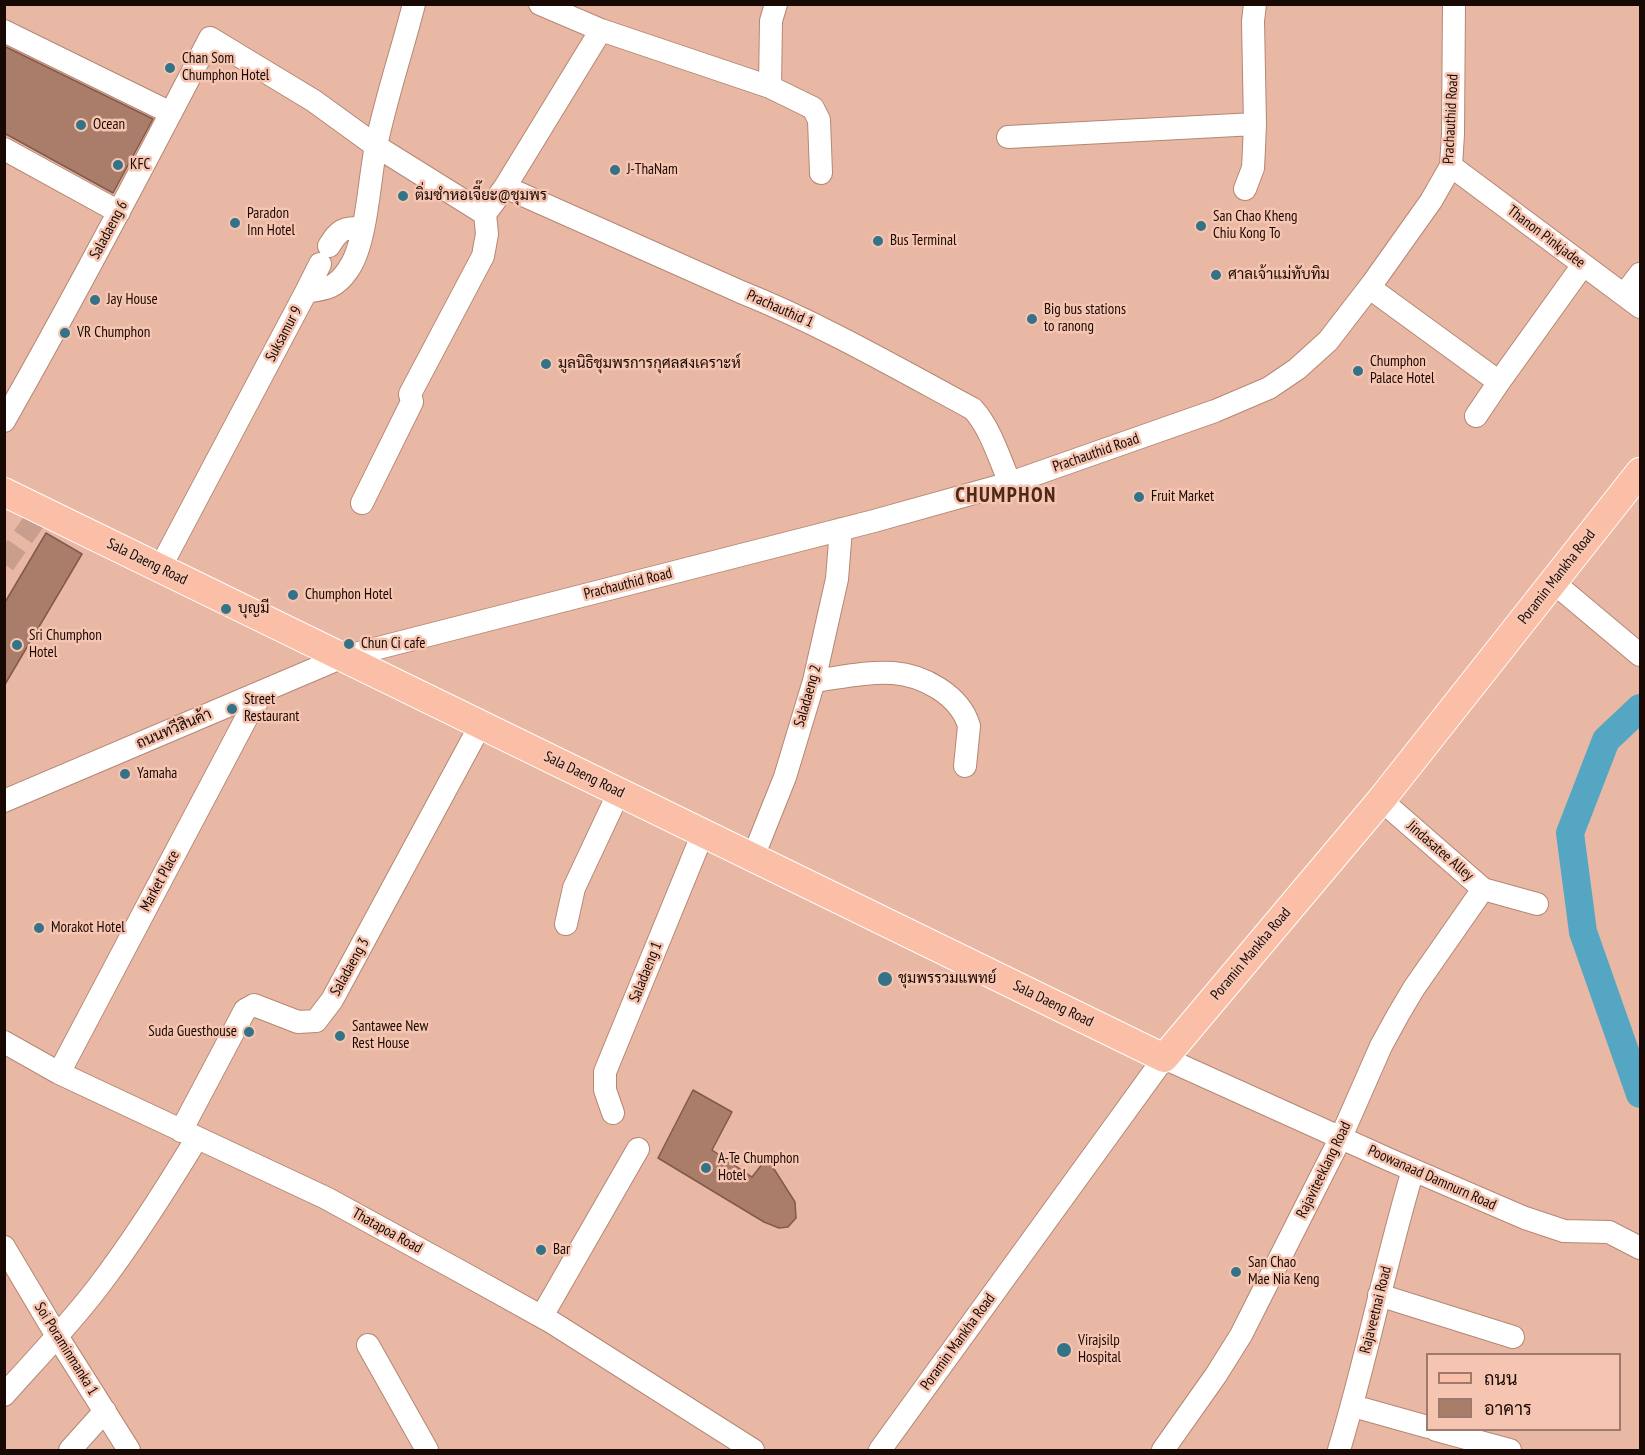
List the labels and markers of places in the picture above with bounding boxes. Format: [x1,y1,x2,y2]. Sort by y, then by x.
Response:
place label: Chan Som Chumphon Hotel [182,50,269,85]
marker: Chan Som Chumphon Hotel [163,61,177,75]
place label: Ocean [93,116,125,134]
marker: Ocean [74,118,88,132]
place label: KFC [130,156,150,174]
marker: KFC [111,158,125,172]
place label: J-ThaNam [627,161,678,179]
marker: J-ThaNam [608,163,622,177]
place label: ติ่มซำหอเจี๊ยะ@ชุมพร [415,187,547,205]
marker: ติ่มซำหอเจี๊ยะ@ชุมพร [396,189,410,203]
place label: Paradon Inn Hotel [247,205,295,240]
place label: San Chao Kheng Chiu Kong To [1213,208,1298,243]
marker: Paradon Inn Hotel [228,216,242,230]
marker: San Chao Kheng Chiu Kong To [1194,219,1208,233]
place label: Bus Terminal [890,232,956,250]
marker: Bus Terminal [871,234,885,248]
place label: ศาลเจ้าแม่ทับทิม [1228,266,1330,284]
marker: ศาลเจ้าแม่ทับทิม [1209,268,1223,282]
place label: Jay House [107,291,158,309]
marker: Jay House [88,293,102,307]
place label: Big bus stations to ranong [1044,301,1126,336]
marker: Big bus stations to ranong [1025,312,1039,326]
place label: VR Chumphon [77,324,150,342]
marker: VR Chumphon [58,326,72,340]
place label: Chumphon Palace Hotel [1370,353,1435,388]
place label: มูลนิธิชุมพรการกุศลสงเคราะห์ [558,355,741,373]
marker: มูลนิธิชุมพรการกุศลสงเคราะห์ [539,357,553,371]
marker: Chumphon Palace Hotel [1351,364,1365,378]
place label: Fruit Market [1151,488,1214,506]
marker: Fruit Market [1132,490,1146,504]
place label: Chumphon Hotel [305,586,392,604]
marker: Chumphon Hotel [286,588,300,602]
place label: บุญมี [238,600,269,618]
marker: บุญมี [219,602,233,616]
place label: Sri Chumphon Hotel [29,627,102,662]
place label: Chun Ci cafe [361,635,425,653]
marker: Chun Ci cafe [342,637,356,651]
marker: Sri Chumphon Hotel [10,638,24,652]
place label: Street Restaurant [244,691,299,726]
marker: Street Restaurant [225,702,239,716]
place label: Yamaha [137,765,177,783]
marker: Yamaha [118,767,132,781]
place label: Morakot Hotel [51,919,125,937]
marker: Morakot Hotel [32,921,46,935]
marker: ชุมพรรวมแพทย์ [876,970,894,988]
place label: ชุมพรรวมแพทย์ [898,970,996,988]
place label: Santawee New Rest House [352,1018,428,1053]
place label: Suda Guesthouse [148,1023,237,1041]
marker: Suda Guesthouse [242,1025,256,1039]
marker: Santawee New Rest House [333,1029,347,1043]
place label: A-Te Chumphon Hotel [718,1150,799,1185]
marker: A-Te Chumphon Hotel [699,1161,713,1175]
place label: Bar [553,1241,570,1259]
marker: Bar [534,1243,548,1257]
place label: San Chao Mae Nia Keng [1248,1254,1320,1289]
marker: San Chao Mae Nia Keng [1229,1265,1243,1279]
place label: Virajsilp Hospital [1078,1332,1121,1367]
marker: Virajsilp Hospital [1055,1341,1073,1359]

